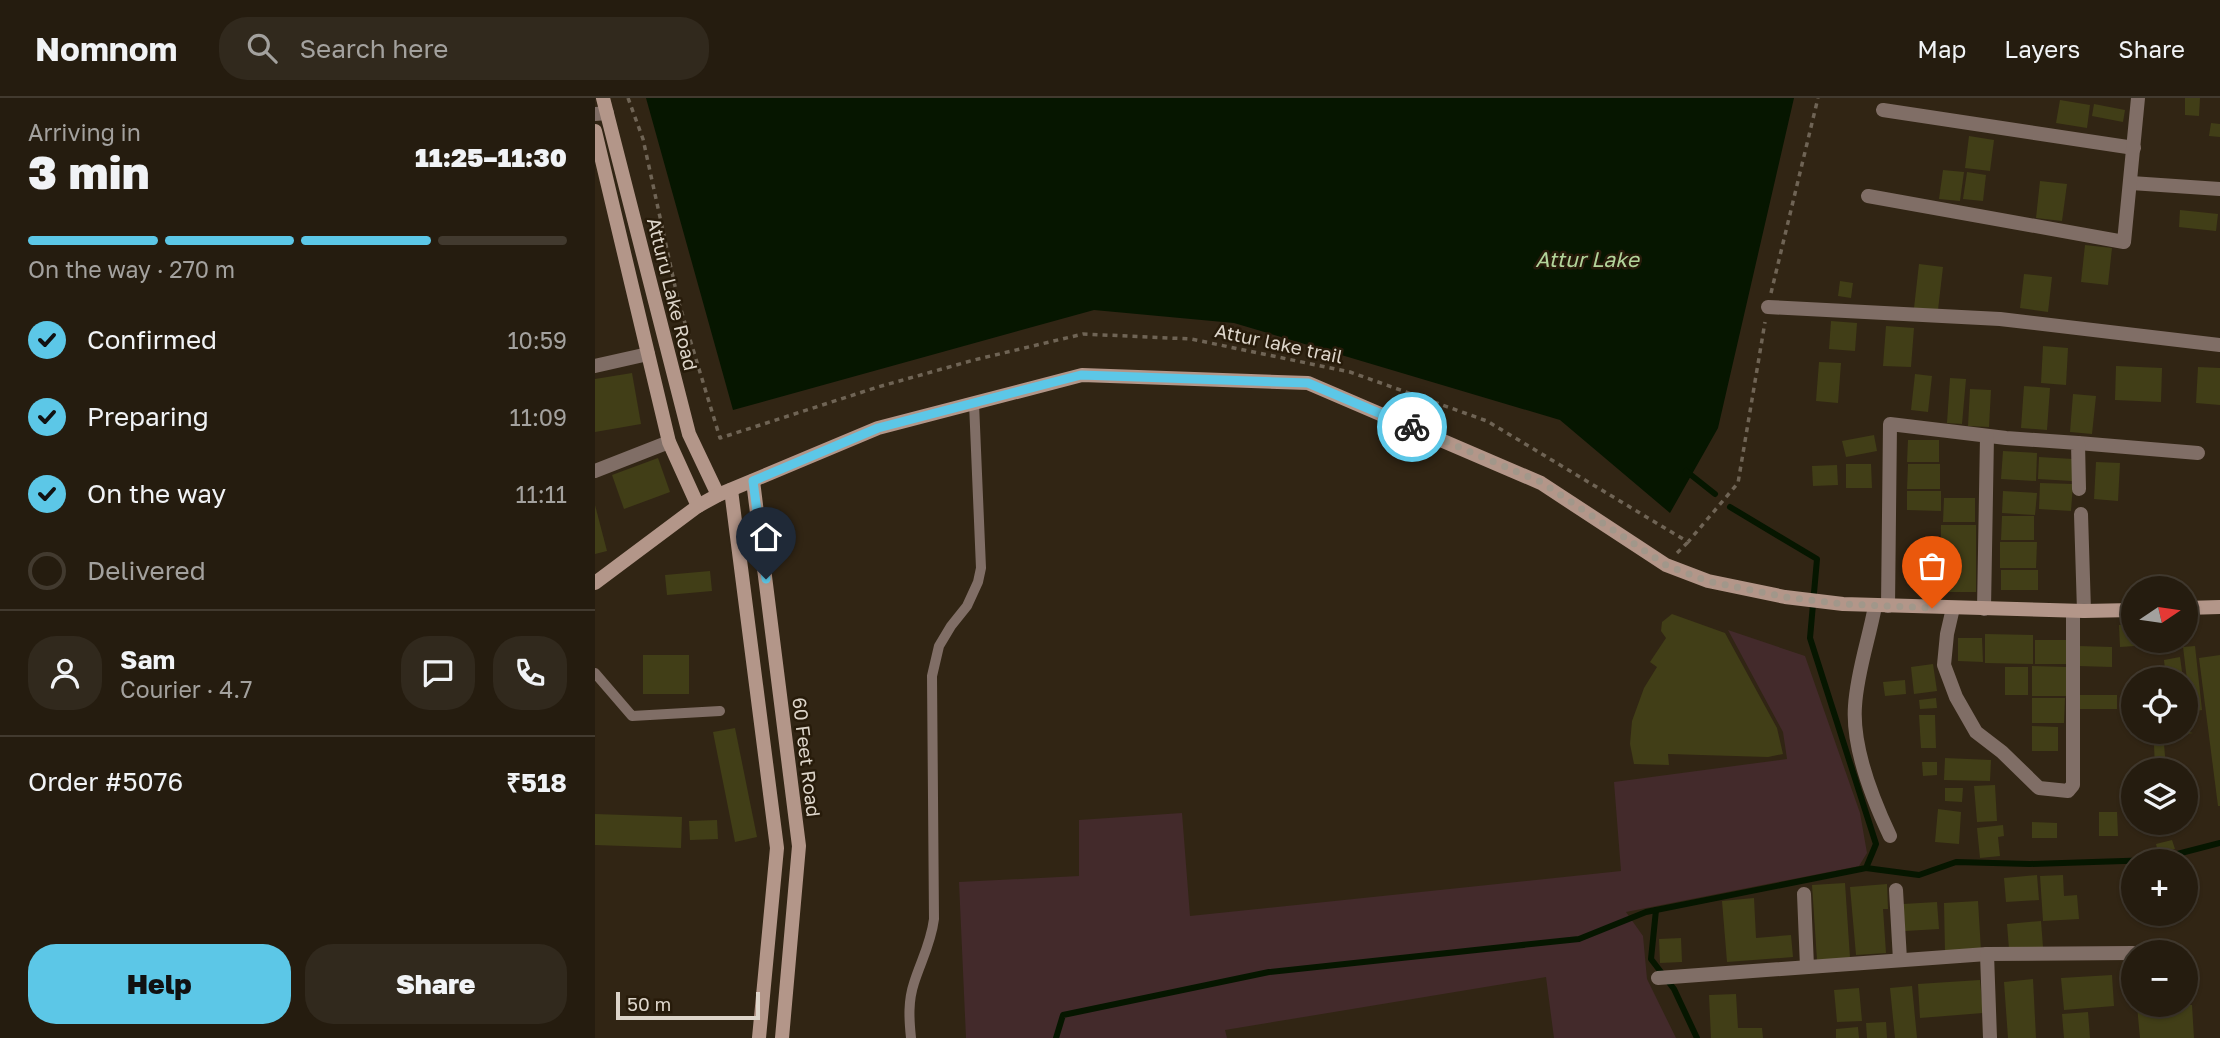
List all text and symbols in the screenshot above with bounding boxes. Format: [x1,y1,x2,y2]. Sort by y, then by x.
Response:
search box [219,17,709,80]
text: Nomnom [35,29,177,68]
icon: search [243,29,281,67]
text: Search here [299,33,448,64]
text: Map [1917,34,1966,63]
text: Layers [2004,34,2080,63]
text: Share [2118,34,2185,63]
text: Arriving in [28,118,141,146]
text: 11:25–11:30 [415,142,567,173]
text: 3 min [28,144,150,199]
street label: Atturu Lake Road [643,215,703,373]
water label: Attur Lake [1535,246,1641,272]
text: On the way · 270 m [28,255,235,283]
street label: Attur lake trail [1213,318,1345,368]
icon: check [28,321,66,359]
text: Confirmed [87,324,217,355]
text: 10:59 [507,326,567,354]
courier [1377,392,1447,462]
icon: check [28,398,66,436]
text: Preparing [87,401,209,432]
text: 11:09 [510,403,567,431]
icon: bike [1393,408,1431,446]
icon: check [28,475,66,513]
text: On the way [87,478,226,509]
text: 11:11 [515,480,567,508]
pin [736,507,796,579]
icon: home [747,518,785,556]
pin [1902,536,1962,608]
icon: bag [1913,547,1951,585]
text: Delivered [87,555,206,586]
north arrow [2121,576,2198,653]
map controls [2121,576,2198,1017]
button: person [28,636,102,710]
button: chat [401,636,475,710]
button: phone [493,636,567,710]
text: Sam [120,644,175,675]
button: locate [2121,667,2198,744]
text: Courier · 4.7 [120,675,252,703]
street label: 60 Feet Road [788,696,826,818]
button: layers [2121,758,2198,835]
text: Order #5076 [28,766,183,797]
text: ₹518 [506,767,567,798]
button: + [2121,849,2198,926]
button: − [2121,940,2198,1017]
button: Help [28,944,291,1024]
button: Share [305,944,567,1024]
scale bar [616,989,759,1021]
text: 50 m [627,992,671,1015]

